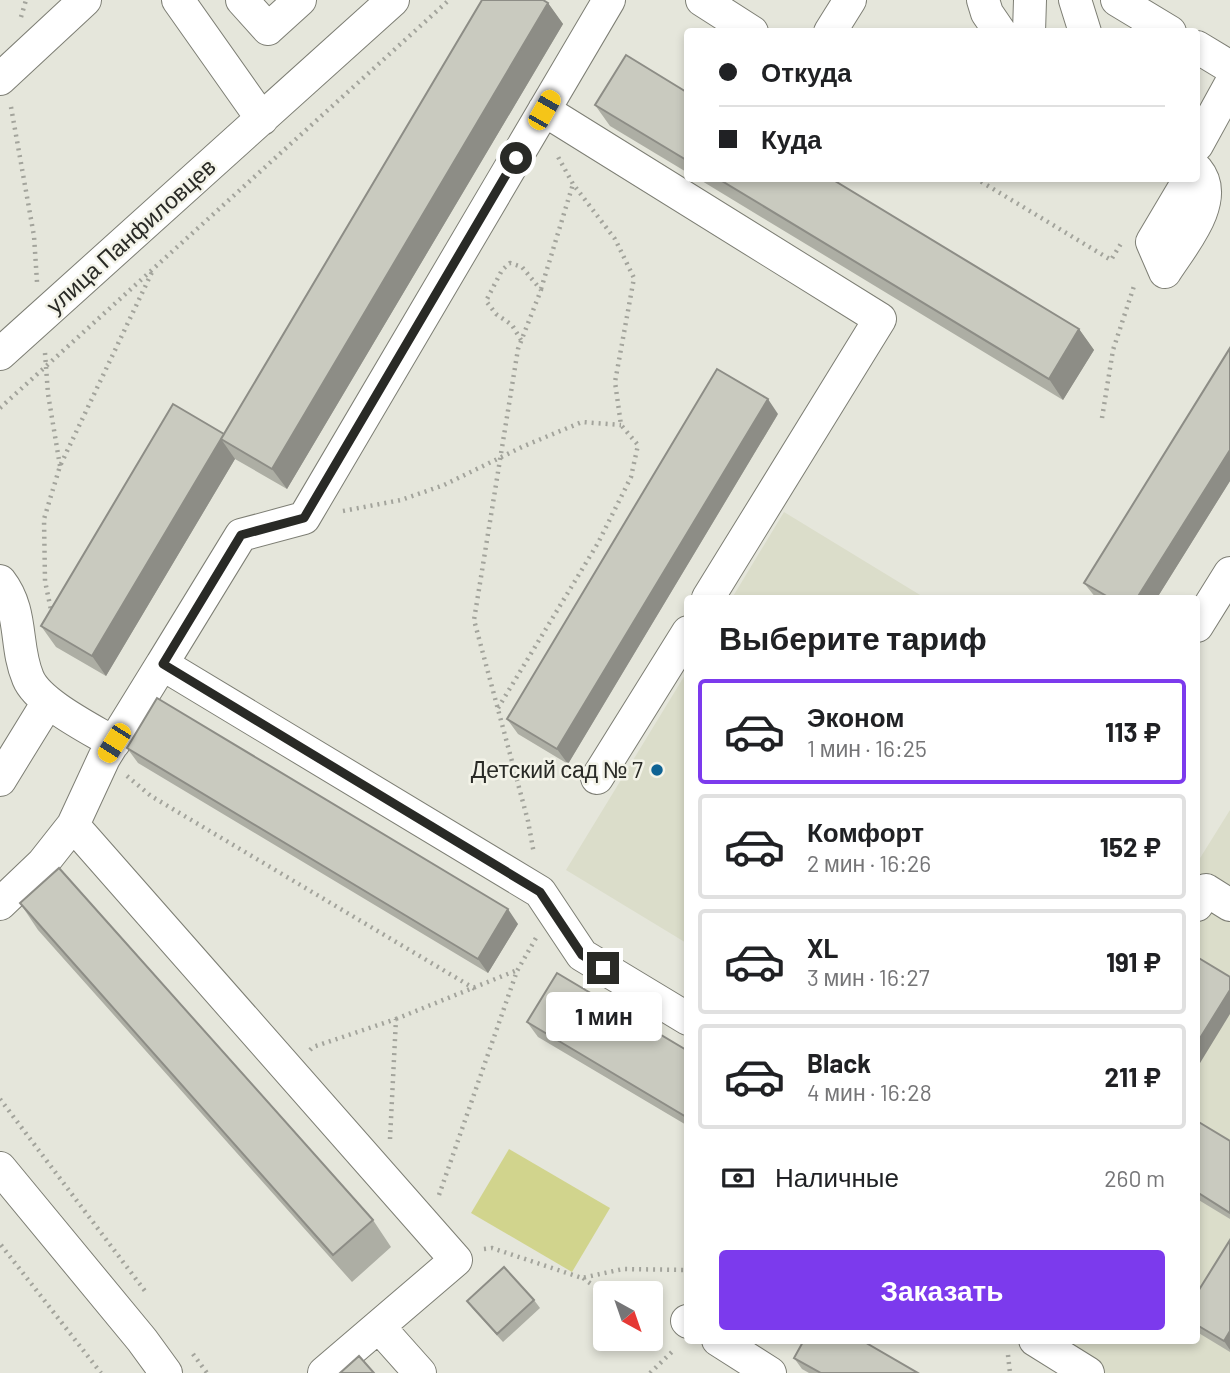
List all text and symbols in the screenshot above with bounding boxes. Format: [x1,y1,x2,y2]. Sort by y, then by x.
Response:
text: Откуда [761,56,852,87]
car [525,87,564,133]
text: Куда [761,123,822,154]
route start [500,142,532,174]
street label: улица Панфиловцев [40,152,221,319]
text: Выберите тариф [719,618,987,656]
icon: car [723,700,786,763]
text: Эконом [807,701,905,732]
text: 113 ₽ [1105,716,1161,747]
car [94,720,135,766]
text: 1 мин · 16:25 [807,734,927,762]
place label: Детский сад № 7 [471,755,643,783]
marker: Детский сад № 7 [649,762,665,778]
icon: car [723,815,786,878]
text: Комфорт [807,816,924,847]
text: 152 ₽ [1100,831,1161,862]
text: 2 мин · 16:26 [807,849,931,877]
icon: car [723,930,786,993]
text: XL [807,932,838,963]
text: 191 ₽ [1106,946,1161,977]
route end [587,952,619,984]
text: 3 мин · 16:27 [807,963,930,991]
callout: 1 мин [545,992,661,1042]
text: 1 мин [575,1002,633,1030]
icon: car [723,1045,786,1108]
text: Black [807,1047,871,1078]
text: 211 ₽ [1105,1061,1161,1092]
text: 4 мин · 16:28 [807,1078,932,1106]
icon: cash [719,1159,757,1197]
text: Наличные [775,1161,899,1192]
text: 260 m [1104,1164,1165,1192]
button: Заказать [719,1250,1165,1330]
north arrow [593,1281,663,1351]
map controls [593,1281,663,1351]

